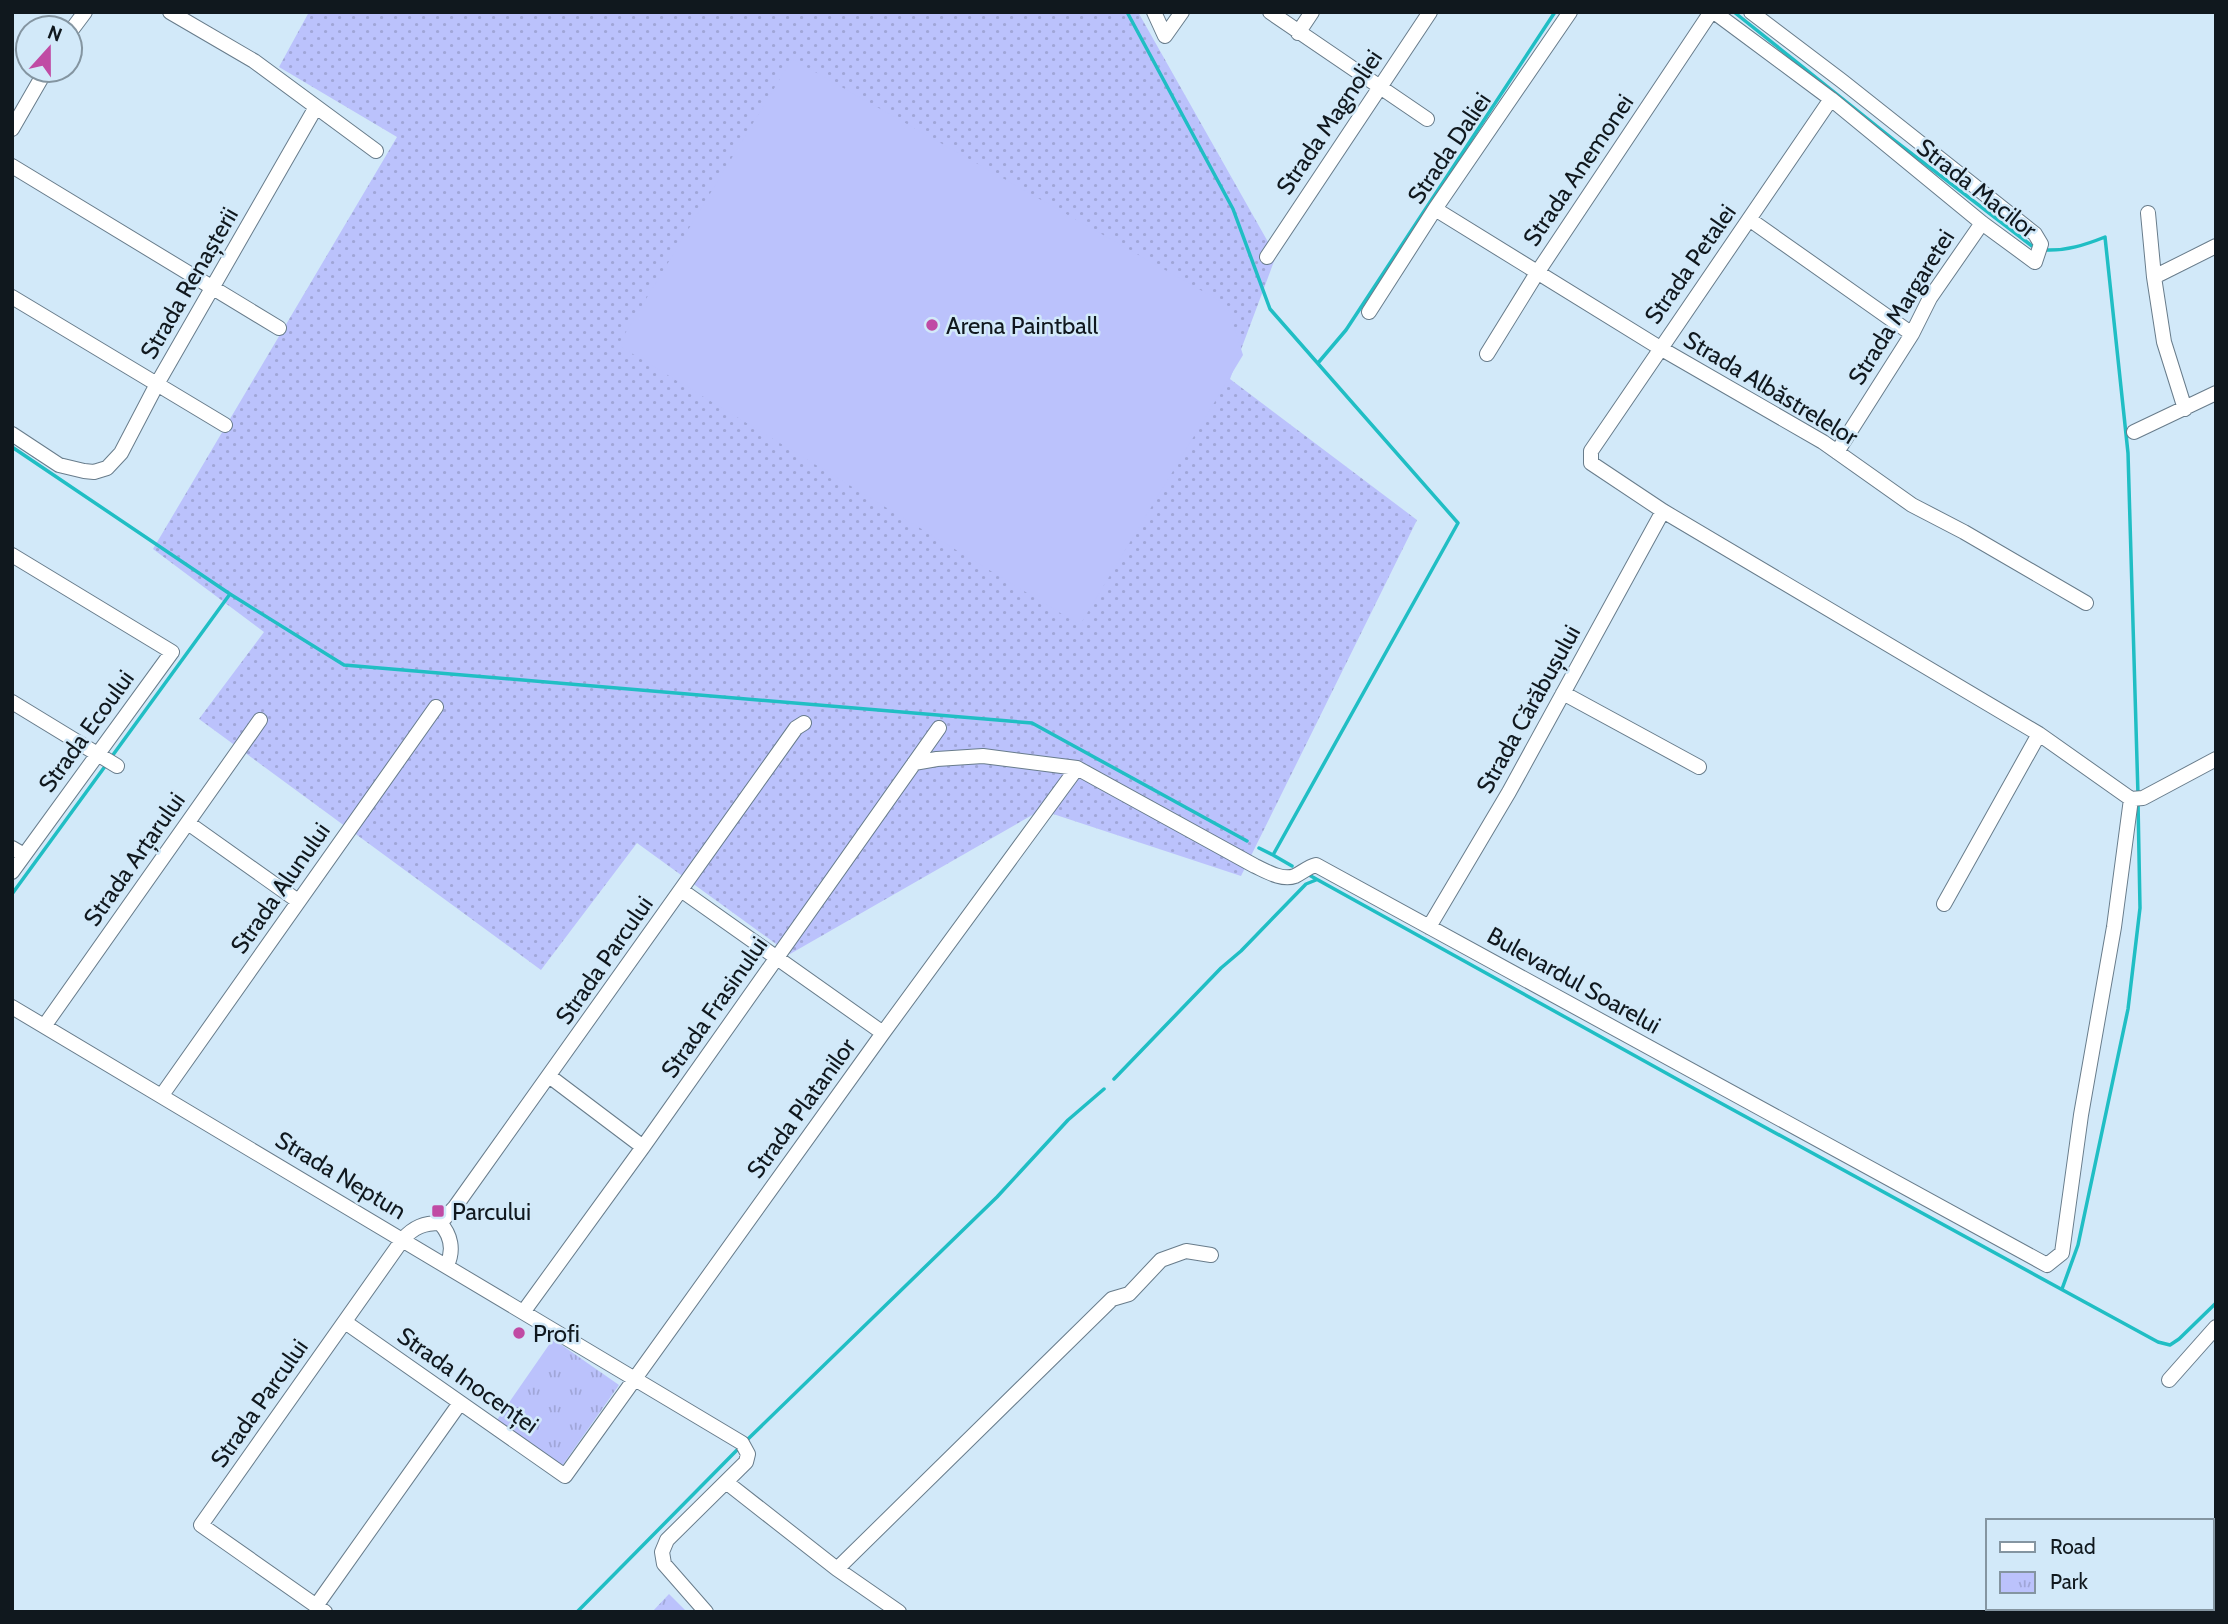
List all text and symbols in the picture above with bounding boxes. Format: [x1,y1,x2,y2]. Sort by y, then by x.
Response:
north arrow [14,14,84,84]
text: N [45,20,65,47]
street label: Strada Magnoliei [1270,44,1388,200]
street label: Strada Daliei [1401,87,1497,209]
street label: Strada Anemonei [1517,89,1639,251]
street label: Strada Macilor [1911,132,2043,244]
street label: Strada Petalei [1638,199,1742,329]
street label: Strada Renașterii [134,202,245,364]
street label: Strada Margaretei [1842,224,1960,390]
place label: Arena Paintball [946,311,1098,340]
marker: Arena Paintball [924,317,940,333]
street label: Strada Albăstrelelor [1679,325,1864,452]
street label: Strada Cărăbușului [1470,620,1587,799]
street label: Strada Ecoului [32,664,140,798]
street label: Strada Arțarului [77,787,192,932]
street label: Strada Alunului [224,817,336,959]
street label: Strada Parcului [549,890,659,1030]
street label: Bulevardul Soarelui [1482,920,1666,1040]
street label: Strada Frasinului [655,931,773,1083]
street label: Strada Platanilor [741,1032,862,1184]
street label: Strada Neptun [271,1125,411,1225]
place label: Parcului [452,1197,531,1226]
marker: Parcului [430,1203,446,1219]
place label: Profi [533,1319,580,1348]
street label: Strada Inocenței [391,1321,544,1440]
marker: Profi [511,1325,527,1341]
street label: Strada Parcului [204,1333,314,1473]
legend [1986,1519,2214,1610]
text: Road [2050,1534,2096,1559]
text: Park [2050,1569,2088,1594]

